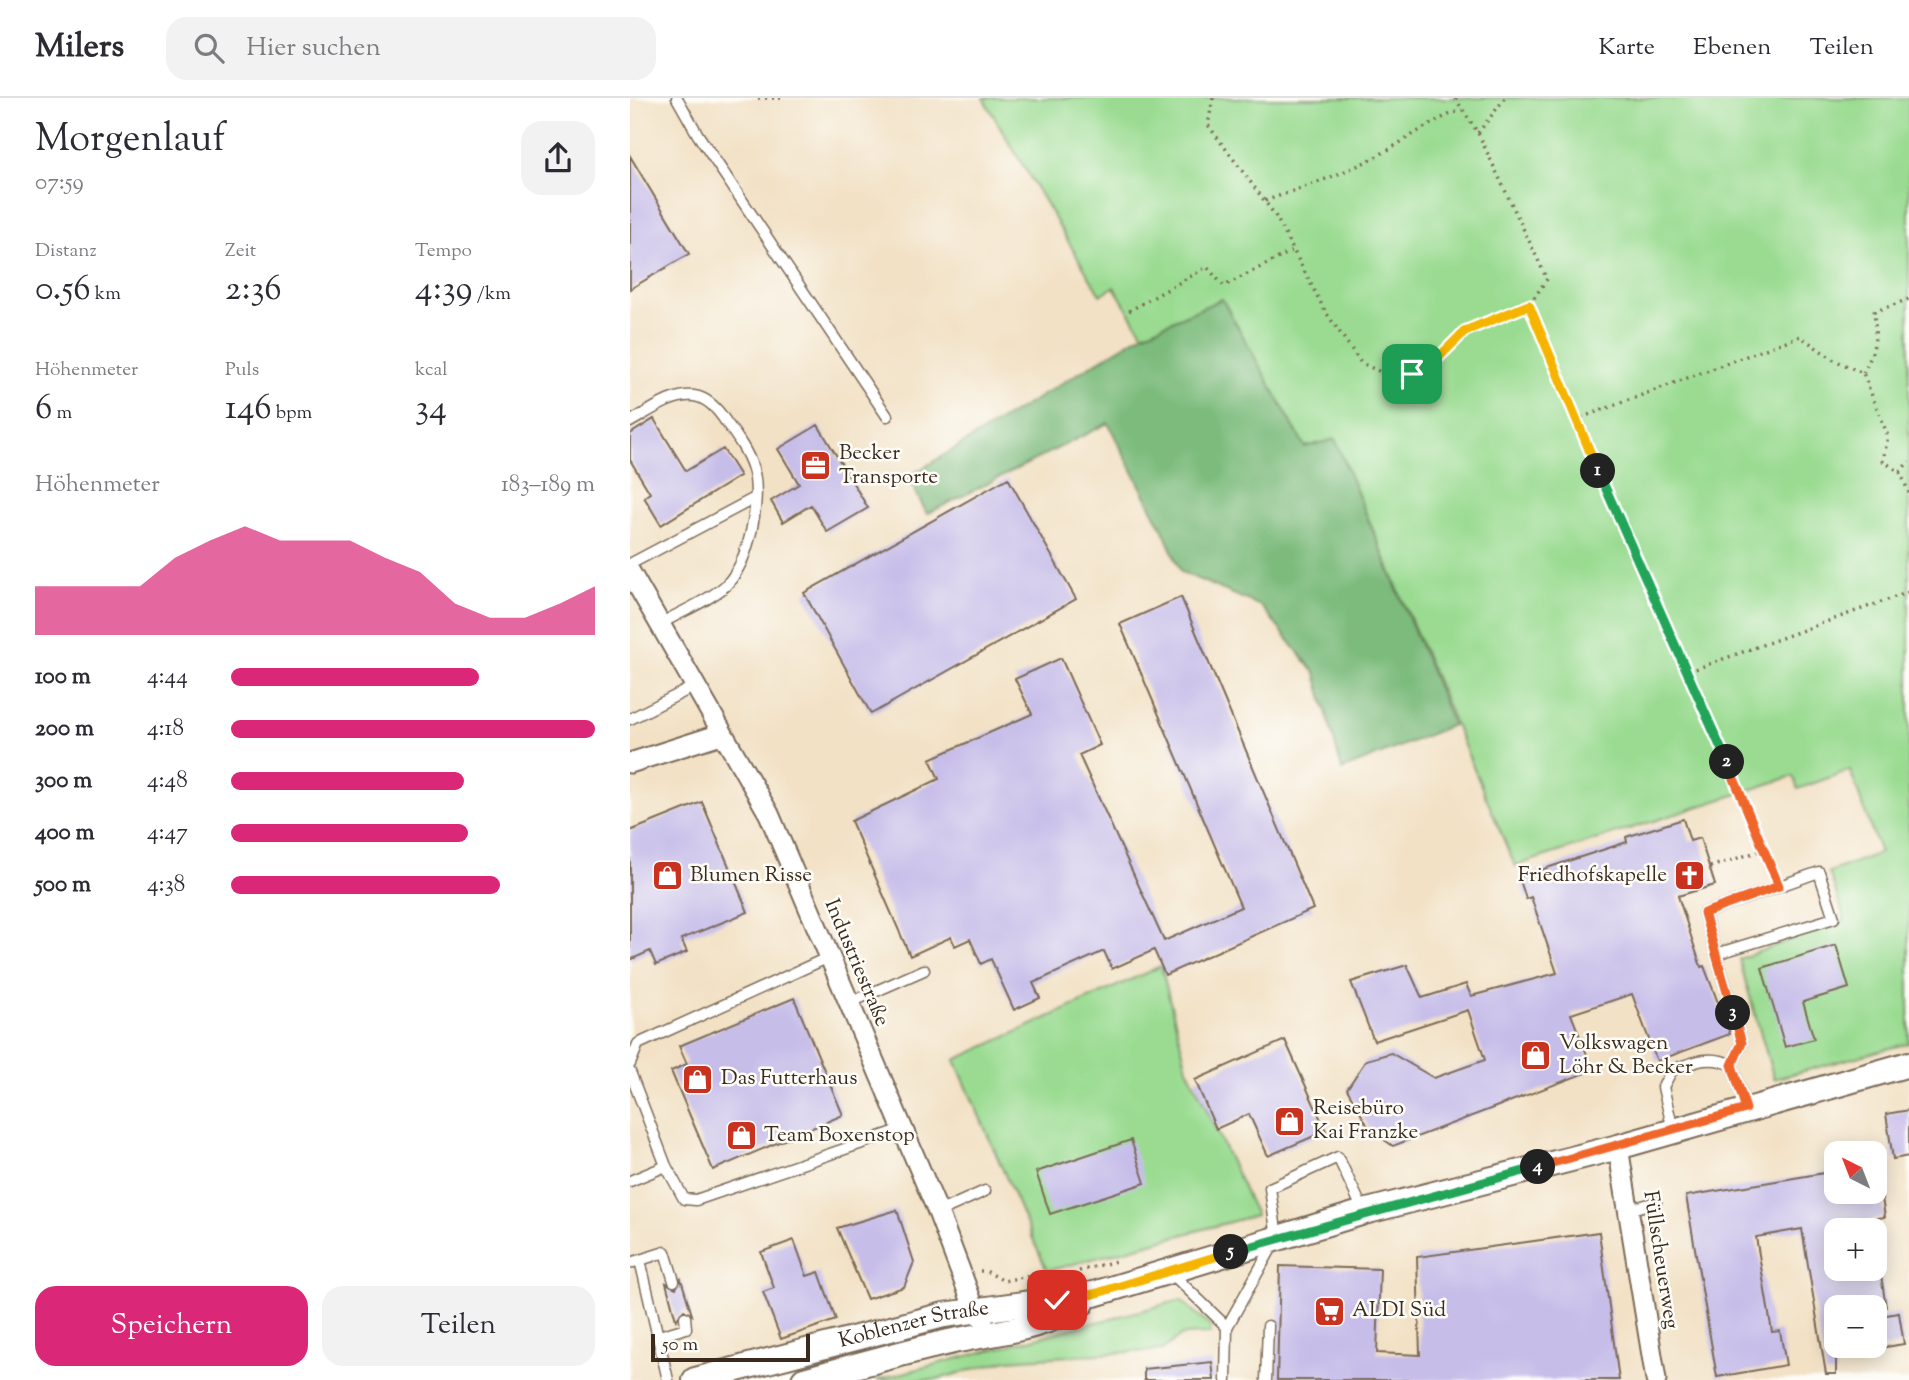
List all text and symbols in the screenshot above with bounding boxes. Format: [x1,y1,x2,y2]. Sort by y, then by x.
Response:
search box [166,17,656,80]
text: Milers [35,24,124,72]
icon: search [190,29,228,67]
text: Hier suchen [246,30,381,67]
text: Karte [1598,31,1655,65]
text: Ebenen [1693,31,1771,65]
text: Teilen [1809,31,1874,65]
text: Morgenlauf [35,114,226,168]
button: share [521,121,595,195]
text: 07:59 [35,167,84,200]
text: Distanz [35,238,97,265]
text: Zeit [225,238,256,265]
text: Tempo [415,238,472,265]
text: 0.56 [35,265,91,316]
text: 2:36 [225,265,282,316]
text: 4:39 [415,265,473,316]
text: km [91,281,121,308]
text: /km [473,281,511,308]
pin [1382,344,1442,404]
icon: arrive [1393,355,1431,393]
text: Höhenmeter [35,357,138,384]
text: Puls [225,357,259,384]
text: kcal [415,357,448,384]
text: 6 [35,384,52,435]
text: 146 [225,384,272,435]
text: 34 [415,384,447,435]
text: m [52,400,72,427]
text: bpm [272,400,312,427]
place label: Becker Transporte [839,439,938,493]
office icon: Becker Transporte [799,449,833,483]
pin: 1 [1580,454,1616,488]
text: 1 [1594,457,1601,484]
text: Höhenmeter [35,469,160,502]
text: 183–189 m [501,469,595,502]
text: 100 m [35,661,91,694]
text: 4:44 [147,661,188,694]
text: 200 m [35,713,94,746]
text: 4:18 [147,713,184,746]
pin: 2 [1710,744,1744,780]
text: 2 [1722,748,1731,775]
text: 300 m [35,765,92,798]
text: 4:48 [147,765,188,798]
text: 400 m [35,817,95,850]
text: 4:47 [147,817,188,850]
shop icon: Blumen Risse [650,859,684,893]
church icon: Friedhofskapelle [1673,859,1707,893]
place label: Blumen Risse [690,861,812,891]
place label: Friedhofskapelle [1518,861,1667,891]
text: 500 m [35,869,91,902]
text: 4:38 [147,869,185,902]
street label: Industriestraße [816,895,896,1031]
pin: 3 [1716,996,1750,1030]
text: 3 [1729,999,1736,1026]
place label: Volkswagen Löhr & Becker [1559,1029,1693,1083]
shop icon: Volkswagen Löhr & Becker [1519,1039,1553,1073]
shop icon: Das Futterhaus [681,1062,715,1096]
place label: Das Futterhaus [721,1064,857,1094]
place label: Reisebüro Kai Franzke [1313,1094,1418,1148]
shop icon: Reisebüro Kai Franzke [1273,1104,1307,1138]
shop icon: Team Boxenstop [724,1119,758,1153]
place label: Team Boxenstop [764,1121,915,1151]
north arrow [1824,1141,1886,1204]
map controls [1824,1141,1887,1358]
pin: 4 [1520,1150,1556,1184]
text: 4 [1533,1153,1542,1180]
street label: Füllscheuerweg [1634,1189,1686,1331]
button: + [1824,1218,1887,1281]
pin: 5 [1214,1234,1248,1270]
text: 5 [1227,1238,1234,1265]
pin [1027,1270,1087,1330]
icon: check [1038,1281,1076,1319]
button: Speichern [35,1286,308,1366]
button: Teilen [322,1286,595,1366]
street label: Koblenzer Straße [836,1294,991,1357]
supermarket icon: ALDI Süd [1312,1294,1346,1328]
button: − [1824,1295,1887,1358]
place label: ALDI Süd [1352,1296,1446,1326]
scale bar [651,1331,810,1363]
text: 50 m [662,1332,698,1359]

